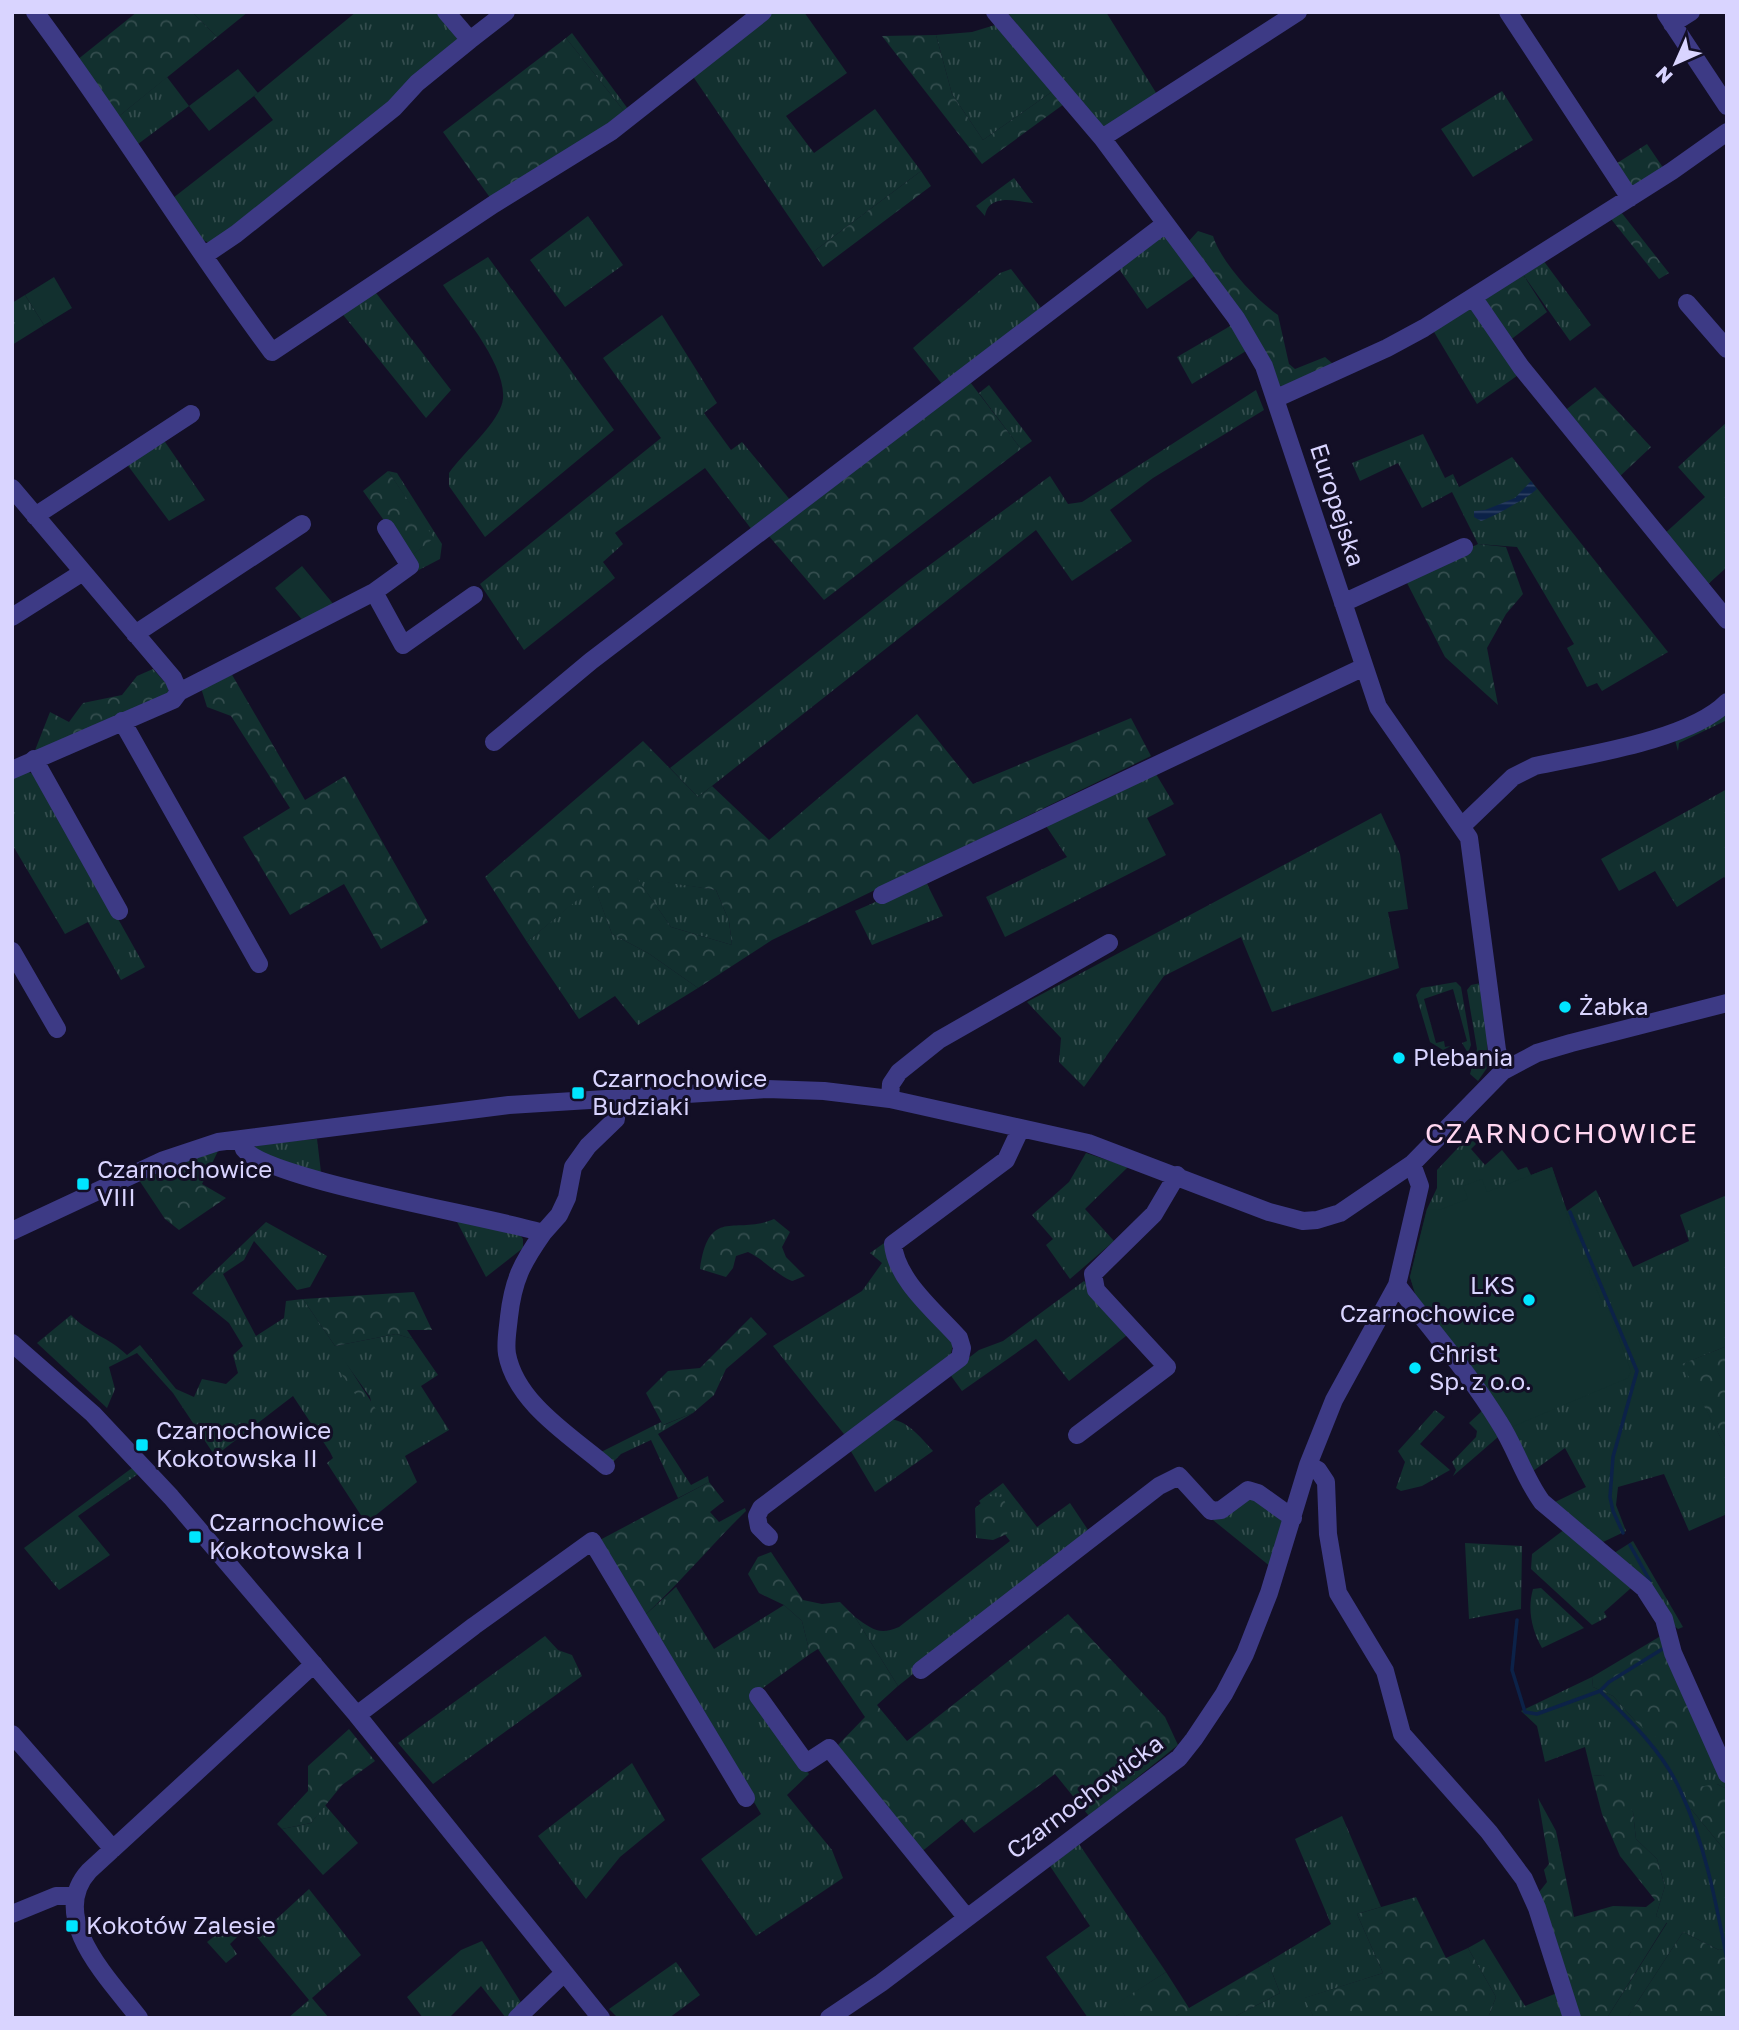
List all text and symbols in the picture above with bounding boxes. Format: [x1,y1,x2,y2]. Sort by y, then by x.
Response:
north arrow [1641,28,1711,98]
text: N [1650,62,1677,89]
street label: Europejska [1305,439,1372,570]
place label: Żabka [1579,991,1649,1020]
marker: Żabka [1557,999,1573,1015]
place label: Plebania [1413,1042,1513,1071]
marker: Plebania [1391,1050,1407,1066]
place label: Czarnochowice Budziaki [592,1063,767,1120]
marker: Czarnochowice Budziaki [570,1085,586,1101]
district label: CZARNOCHOWICE [1425,1116,1699,1149]
place label: Czarnochowice VIII [97,1154,272,1211]
marker: Czarnochowice VIII [75,1176,91,1192]
place label: LKS Czarnochowice [1340,1270,1515,1327]
marker: LKS Czarnochowice [1521,1292,1537,1308]
place label: Christ Sp. z o.o. [1429,1338,1532,1395]
marker: Christ Sp. z o.o. [1407,1360,1423,1376]
place label: Czarnochowice Kokotowska II [156,1415,331,1472]
marker: Czarnochowice Kokotowska II [134,1437,150,1453]
place label: Czarnochowice Kokotowska I [209,1507,384,1564]
marker: Czarnochowice Kokotowska I [187,1529,203,1545]
street label: Czarnochowicka [1000,1728,1168,1864]
place label: Kokotów Zalesie [86,1910,276,1939]
marker: Kokotów Zalesie [64,1918,80,1934]

